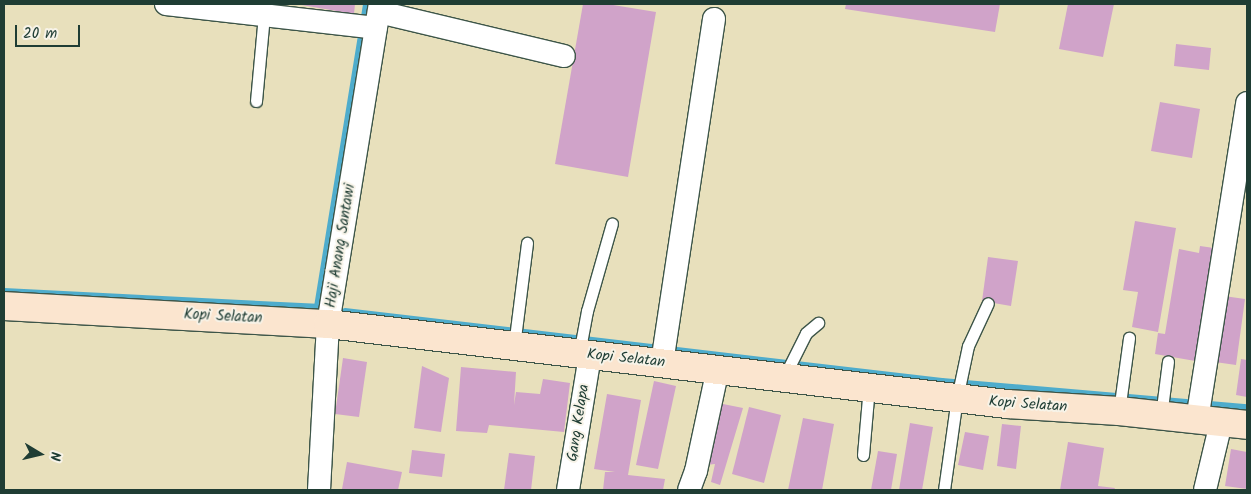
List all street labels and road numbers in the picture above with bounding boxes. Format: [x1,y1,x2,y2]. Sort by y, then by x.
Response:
street label: Haji Anang Santawi [322,183,360,309]
street label: Kopi Selatan [183,306,263,328]
street label: Kopi Selatan [586,346,666,372]
street label: Gang Kelapa [564,383,594,463]
street label: Kopi Selatan [988,393,1068,417]

